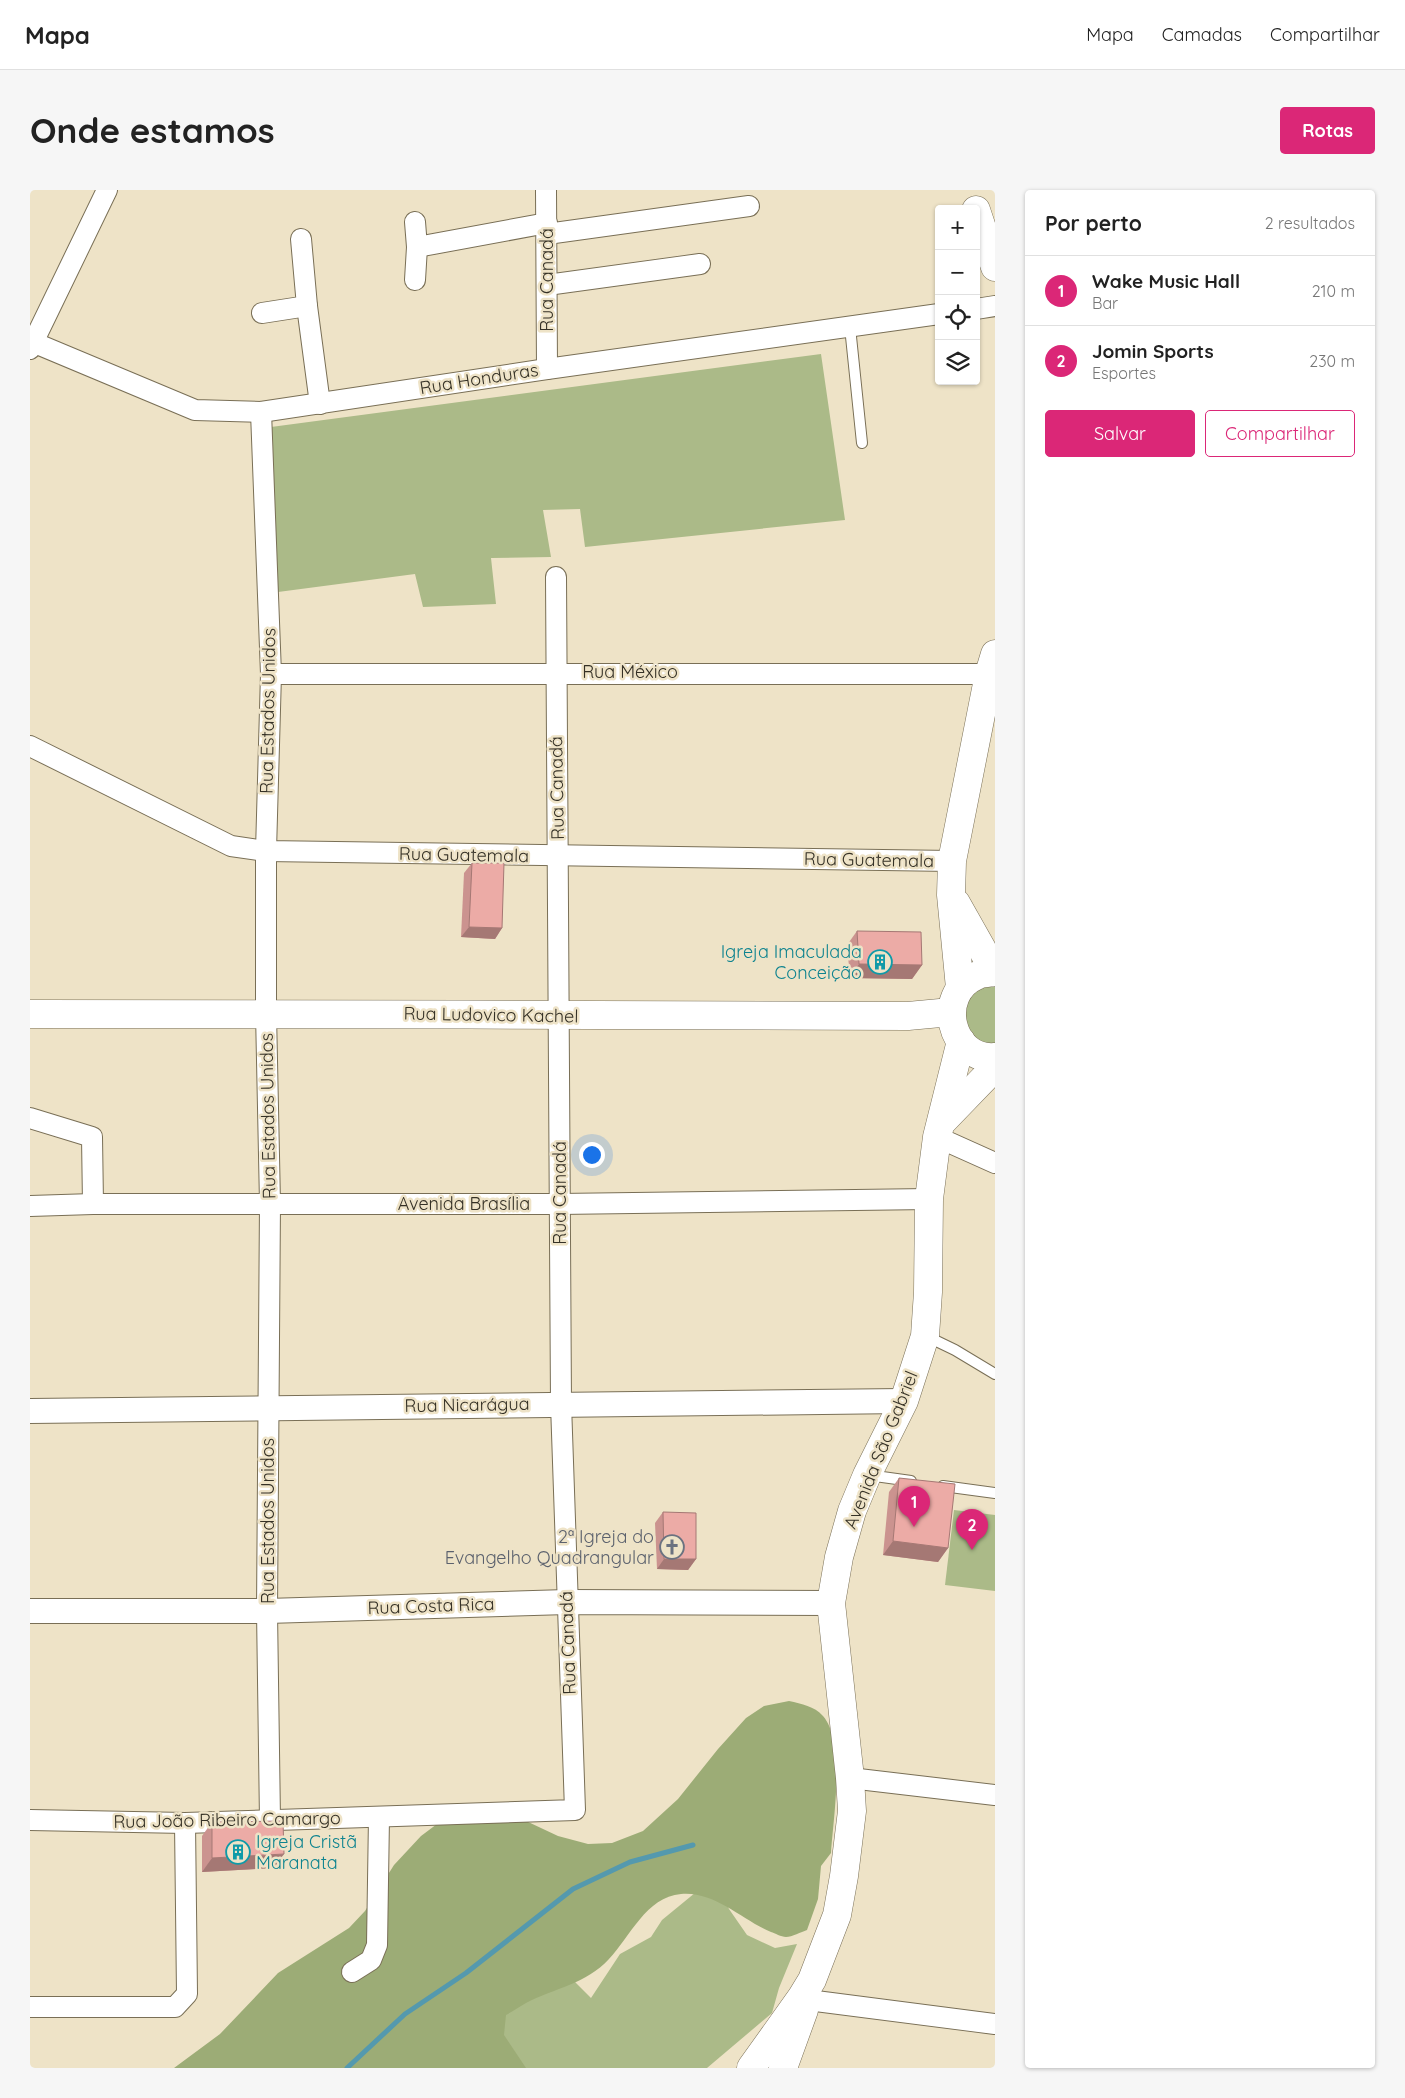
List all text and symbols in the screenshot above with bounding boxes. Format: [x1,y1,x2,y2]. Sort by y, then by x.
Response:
text: Mapa [25,20,90,50]
text: Mapa [1086,23,1134,46]
text: Camadas [1162,23,1242,46]
text: Compartilhar [1270,23,1380,46]
button: Rotas [1280,107,1375,154]
text: Onde estamos [30,108,275,152]
map controls [935,205,980,385]
button: + [935,205,980,250]
text: Por perto [1045,210,1142,236]
text: 2 resultados [1265,213,1355,233]
street label: Rua Canadá [535,228,558,332]
button: − [935,250,980,295]
text: Wake Music Hall [1092,269,1240,293]
text: 1 [1058,281,1064,301]
text: 210 m [1312,281,1355,301]
text: Bar [1092,293,1118,313]
button: locate [935,295,980,340]
text: Jomin Sports [1092,339,1214,363]
button: layers [935,340,980,385]
text: 2 [1056,351,1066,371]
text: 230 m [1309,351,1355,371]
street label: Rua Honduras [418,358,540,399]
text: Esportes [1092,363,1156,383]
button: Salvar [1045,410,1195,457]
button: Compartilhar [1205,410,1355,457]
street label: Rua Estados Unidos [255,628,280,794]
street label: Rua México [582,660,678,683]
street label: Rua Canadá [544,736,569,840]
street label: Rua Guatemala [399,842,529,867]
street label: Rua Guatemala [804,847,934,872]
place label: Igreja Imaculada Conceição [721,940,862,984]
building icon: Igreja Imaculada Conceição [867,949,893,975]
street label: Rua Ludovico Kachel [403,1001,579,1028]
street label: Rua Estados Unidos [255,1033,280,1199]
street label: Rua Canadá [548,1141,571,1245]
your location [579,1142,605,1168]
street label: Avenida Brasília [398,1192,530,1215]
street label: Avenida São Gabriel [838,1368,923,1532]
street label: Rua Nicarágua [404,1392,530,1417]
street label: Rua Estados Unidos [256,1438,279,1604]
pin: 1 [898,1486,930,1527]
pin: 2 [956,1509,988,1550]
place label: 2ª Igreja do Evangelho Quadrangular [445,1525,654,1569]
church icon: 2ª Igreja do Evangelho Quadrangular [659,1534,685,1560]
street label: Rua Canadá [554,1591,581,1695]
street label: Rua Costa Rica [367,1592,495,1619]
street label: Rua João Ribeiro Camargo [113,1806,341,1833]
place label: Igreja Cristã Maranata [256,1830,357,1874]
building icon: Igreja Cristã Maranata [225,1839,251,1865]

